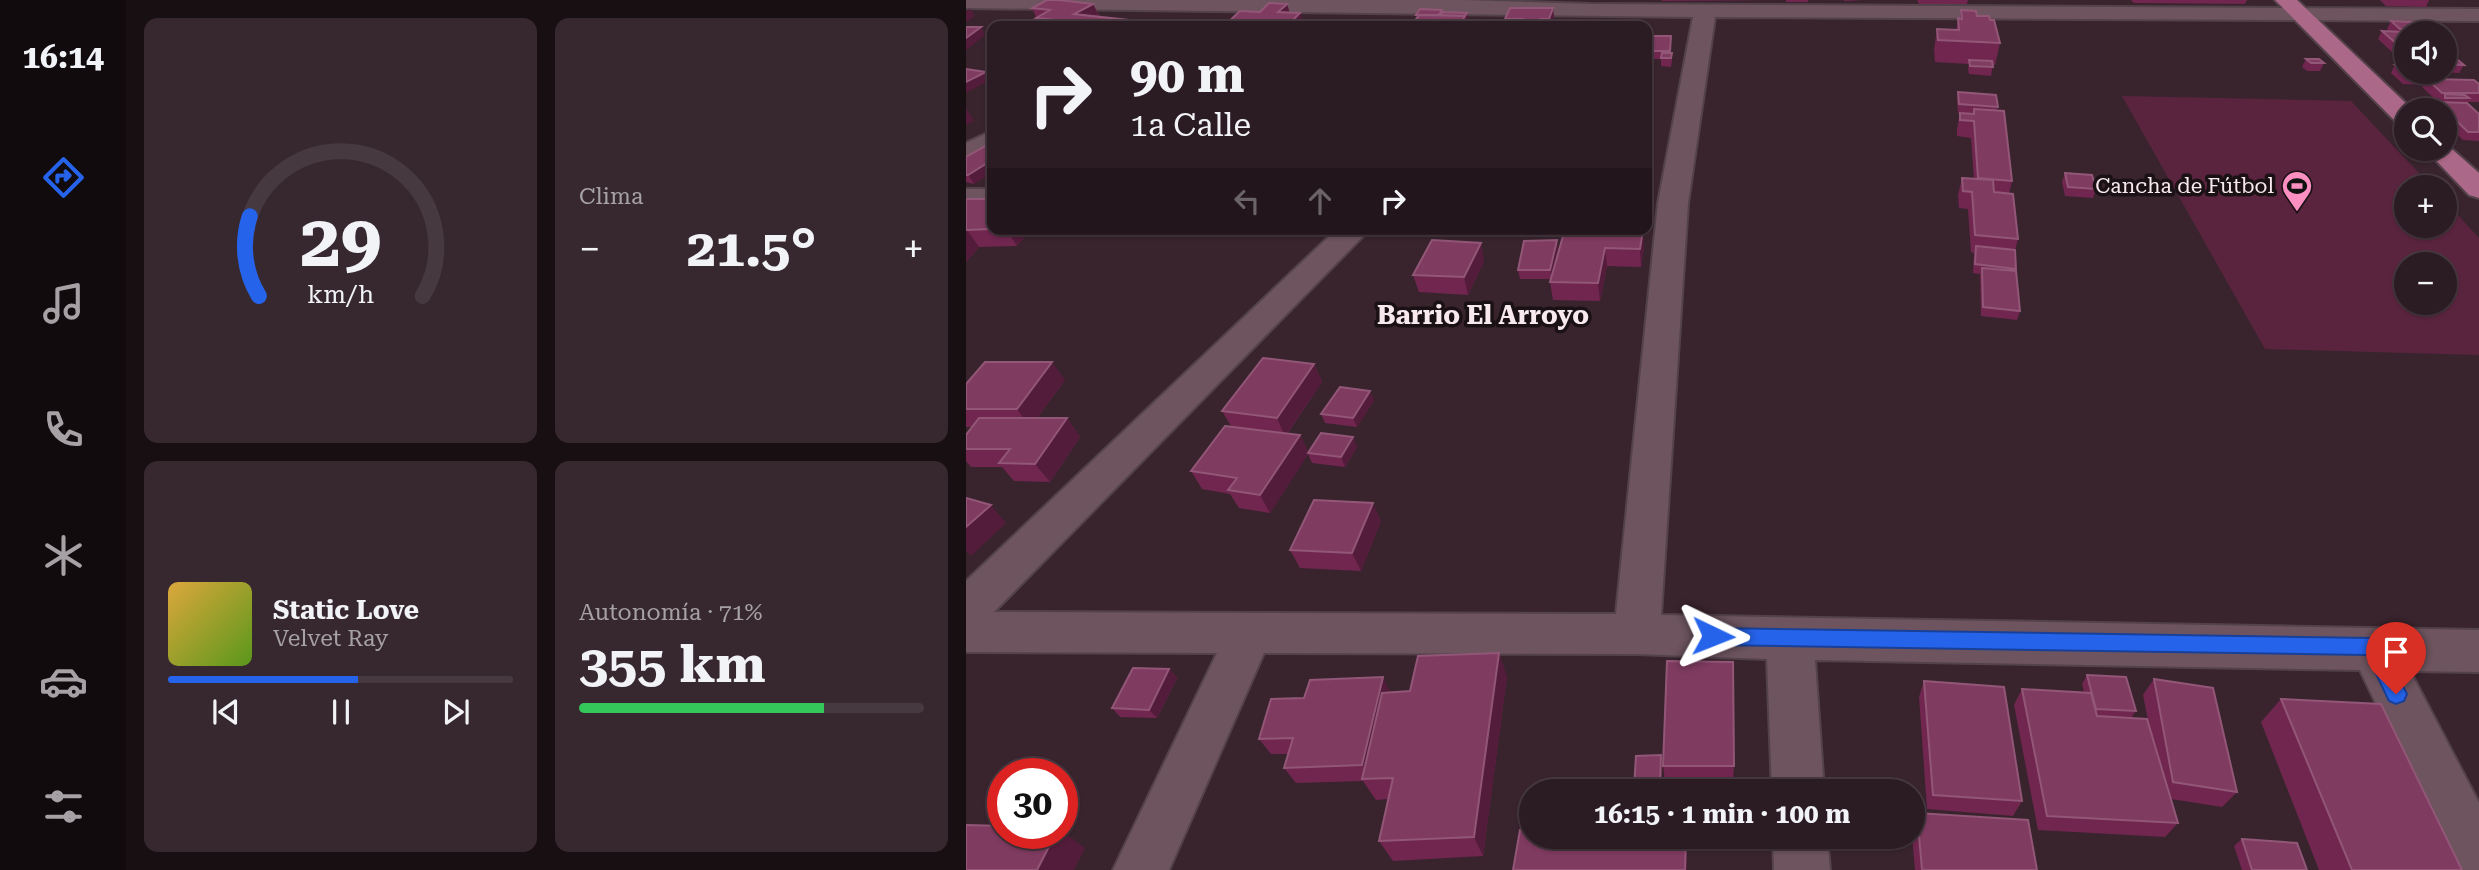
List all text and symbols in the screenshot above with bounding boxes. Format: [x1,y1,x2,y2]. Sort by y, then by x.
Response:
map controls [2394,21,2457,315]
button: sound [2394,21,2457,84]
text: 16:14 [22,38,104,76]
text: 90 m [1130,47,1245,104]
icon: right [1015,49,1106,140]
button: search [2394,98,2457,161]
text: 1a Calle [1130,106,1251,144]
icon: directions [39,153,88,202]
sports icon: Cancha de Fútbol [2280,169,2314,213]
place label: Cancha de Fútbol [2095,174,2274,198]
button: + [2394,175,2457,238]
icon: left [1228,182,1266,220]
icon: ahead [1301,182,1339,220]
icon: right [1374,182,1412,220]
text: Clima [579,183,643,210]
text: 29 [300,200,381,285]
text: 21.5° [687,218,816,279]
text: − [579,227,600,271]
text: + [903,227,924,271]
button: − [2394,252,2457,315]
icon: music [39,279,88,328]
text: km/h [307,280,374,309]
district label: Barrio El Arroyo [1377,300,1589,330]
icon: phone [39,405,88,454]
icon: climate [39,531,88,580]
text: Static Love [273,595,419,625]
text: Autonomía · 71% [579,599,763,626]
position arrow [1676,599,1750,673]
pin [2366,622,2426,694]
text: Velvet Ray [273,625,388,652]
icon: arrive [2377,633,2415,671]
text: 355 km [579,634,766,695]
icon: car [39,657,88,706]
icon: previous [207,693,245,731]
icon: pause [322,693,360,731]
icon: next [437,693,475,731]
speed limit sign: 30 [987,758,1078,849]
icon: filters [39,782,88,831]
text: 16:15 · 1 min · 100 m [1594,799,1850,829]

